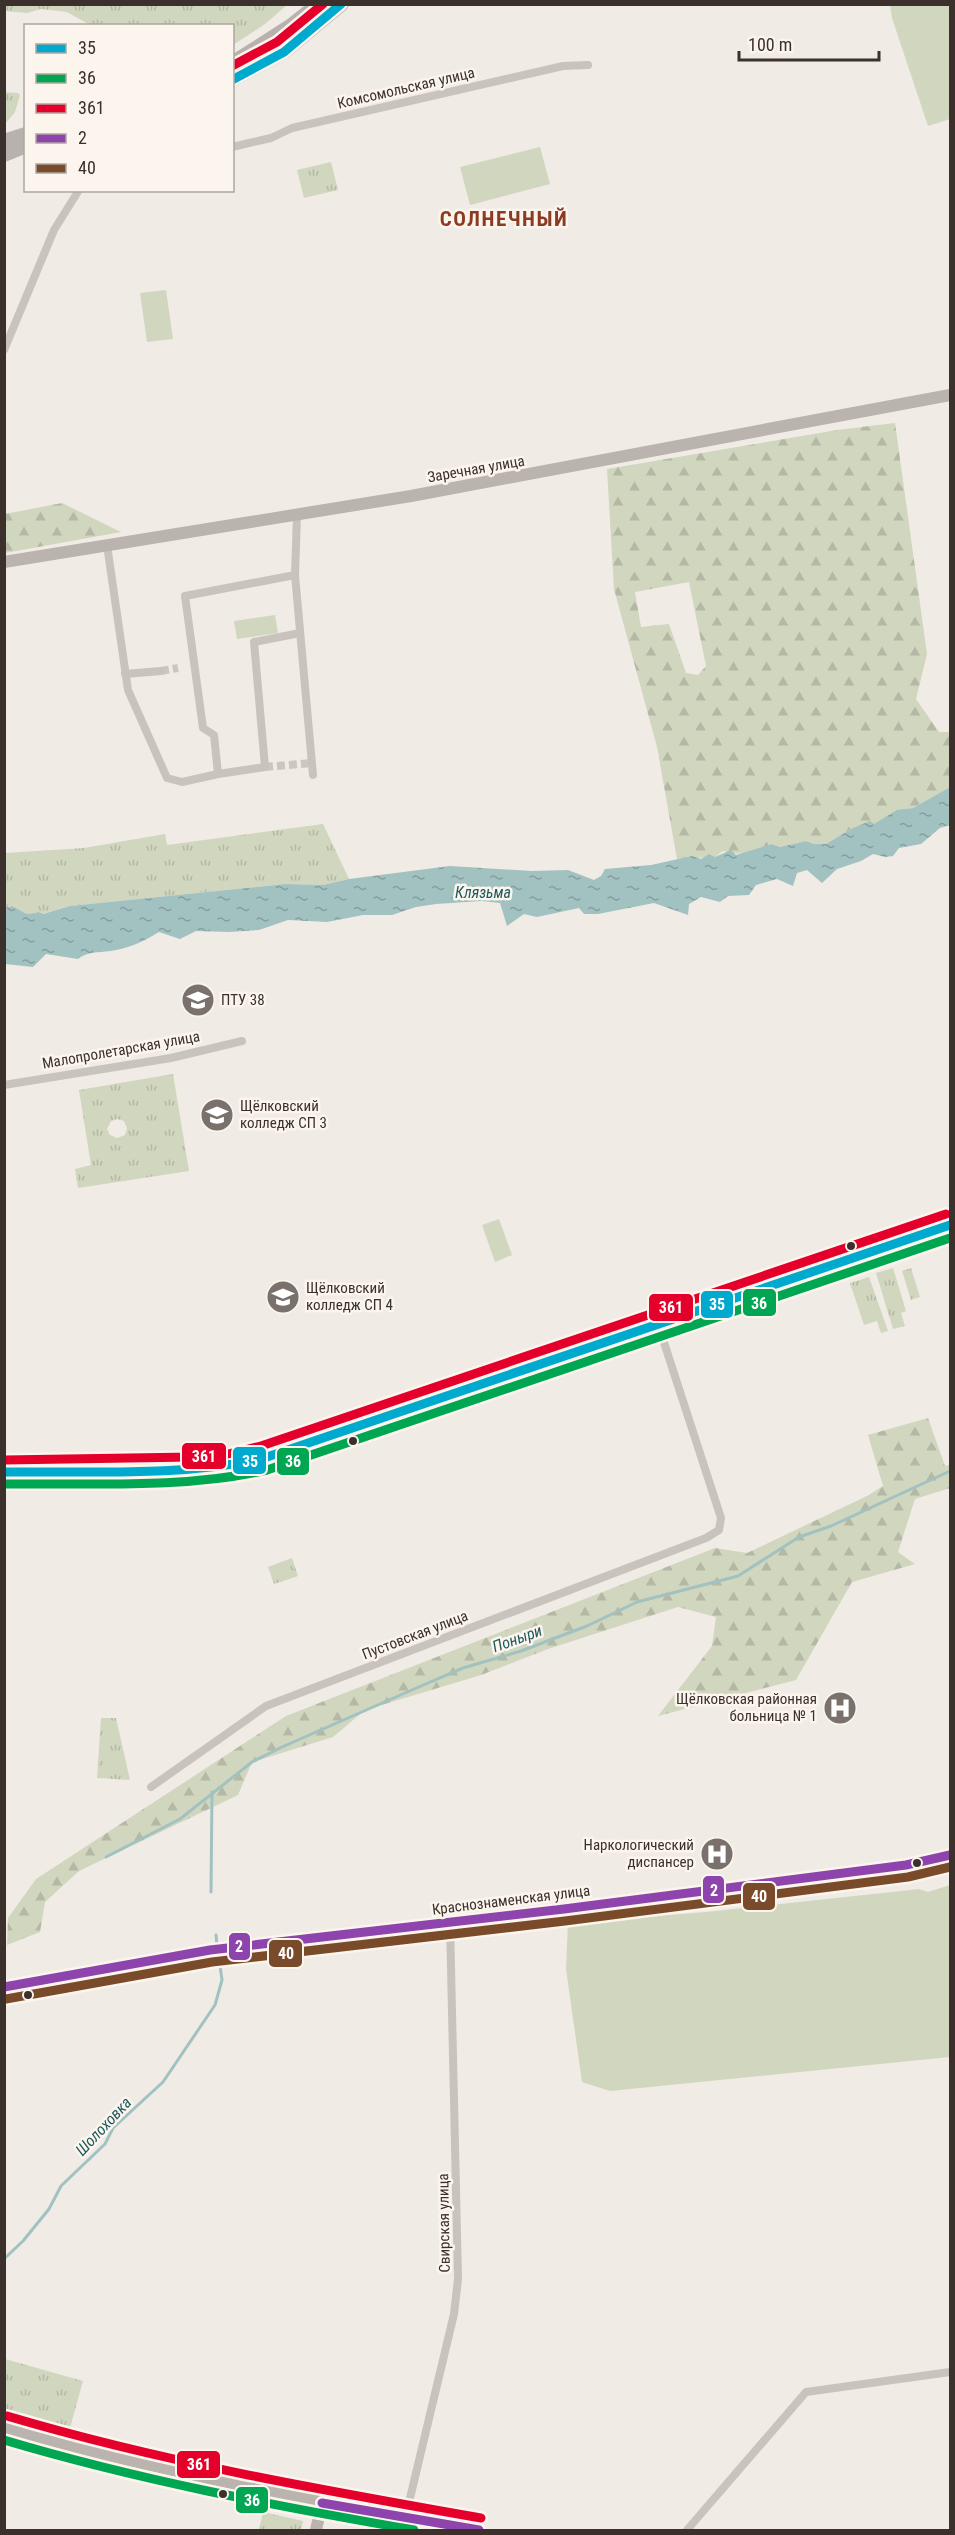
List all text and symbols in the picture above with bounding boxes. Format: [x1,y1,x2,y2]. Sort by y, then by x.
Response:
legend [24,24,234,192]
scale bar [739,24,878,62]
text: 100 m [748,34,792,55]
text: 35 [78,37,96,58]
street label: Комсомольская улица [336,63,476,113]
text: 36 [78,67,96,88]
text: 361 [78,97,105,118]
text: 2 [78,127,87,148]
text: 40 [78,157,96,178]
district label: СОЛНЕЧНЫЙ [440,207,568,231]
street label: Заречная улица [426,452,526,486]
water label: Клязьма [455,883,511,902]
school or university icon: ПТУ 38 [180,982,216,1018]
place label: ПТУ 38 [221,991,265,1009]
street label: Малопролетарская улица [41,1027,201,1073]
school or university icon: Щёлковский колледж СП 3 [199,1097,235,1133]
place label: Щёлковский колледж СП 3 [240,1097,327,1132]
unlabelled marker [845,1240,857,1252]
school or university icon: Щёлковский колледж СП 4 [265,1279,301,1315]
place label: Щёлковский колледж СП 4 [306,1279,393,1314]
line badge: 36 [742,1288,777,1317]
line badge: 35 [700,1290,734,1319]
line badge: 361 [648,1293,694,1322]
text: 36 [751,1294,767,1313]
text: 35 [709,1295,725,1314]
text: 361 [659,1298,683,1317]
unlabelled marker [347,1435,359,1447]
line badge: 361 [181,1442,227,1470]
line badge: 35 [232,1446,267,1475]
text: 361 [192,1447,216,1466]
line badge: 36 [276,1447,310,1476]
text: 35 [242,1452,258,1471]
text: 36 [285,1452,301,1471]
street label: Пустовская улица [360,1607,470,1663]
water label: Поныри [490,1621,545,1656]
place label: Щёлковская районная больница № 1 [676,1690,817,1725]
hospital icon: Щёлковская районная больница № 1 [822,1690,858,1726]
place label: Наркологический диспансер [584,1836,694,1871]
hospital icon: Наркологический диспансер [699,1836,735,1872]
unlabelled marker [911,1857,923,1869]
line badge: 2 [702,1875,725,1904]
street label: Краснознаменская улица [431,1881,591,1919]
text: 2 [710,1881,718,1900]
line badge: 40 [742,1882,776,1911]
text: 40 [751,1887,767,1906]
line badge: 2 [228,1932,251,1961]
text: 2 [235,1937,243,1956]
line badge: 40 [268,1939,303,1968]
text: 40 [278,1944,294,1963]
unlabelled marker [22,1989,34,2001]
water label: Шолоховка [72,2093,135,2160]
street label: Свирская улица [434,2173,454,2273]
line badge: 361 [176,2450,221,2479]
text: 361 [187,2455,211,2474]
line badge: 36 [235,2486,269,2514]
unlabelled marker [217,2488,229,2500]
text: 36 [244,2491,260,2510]

